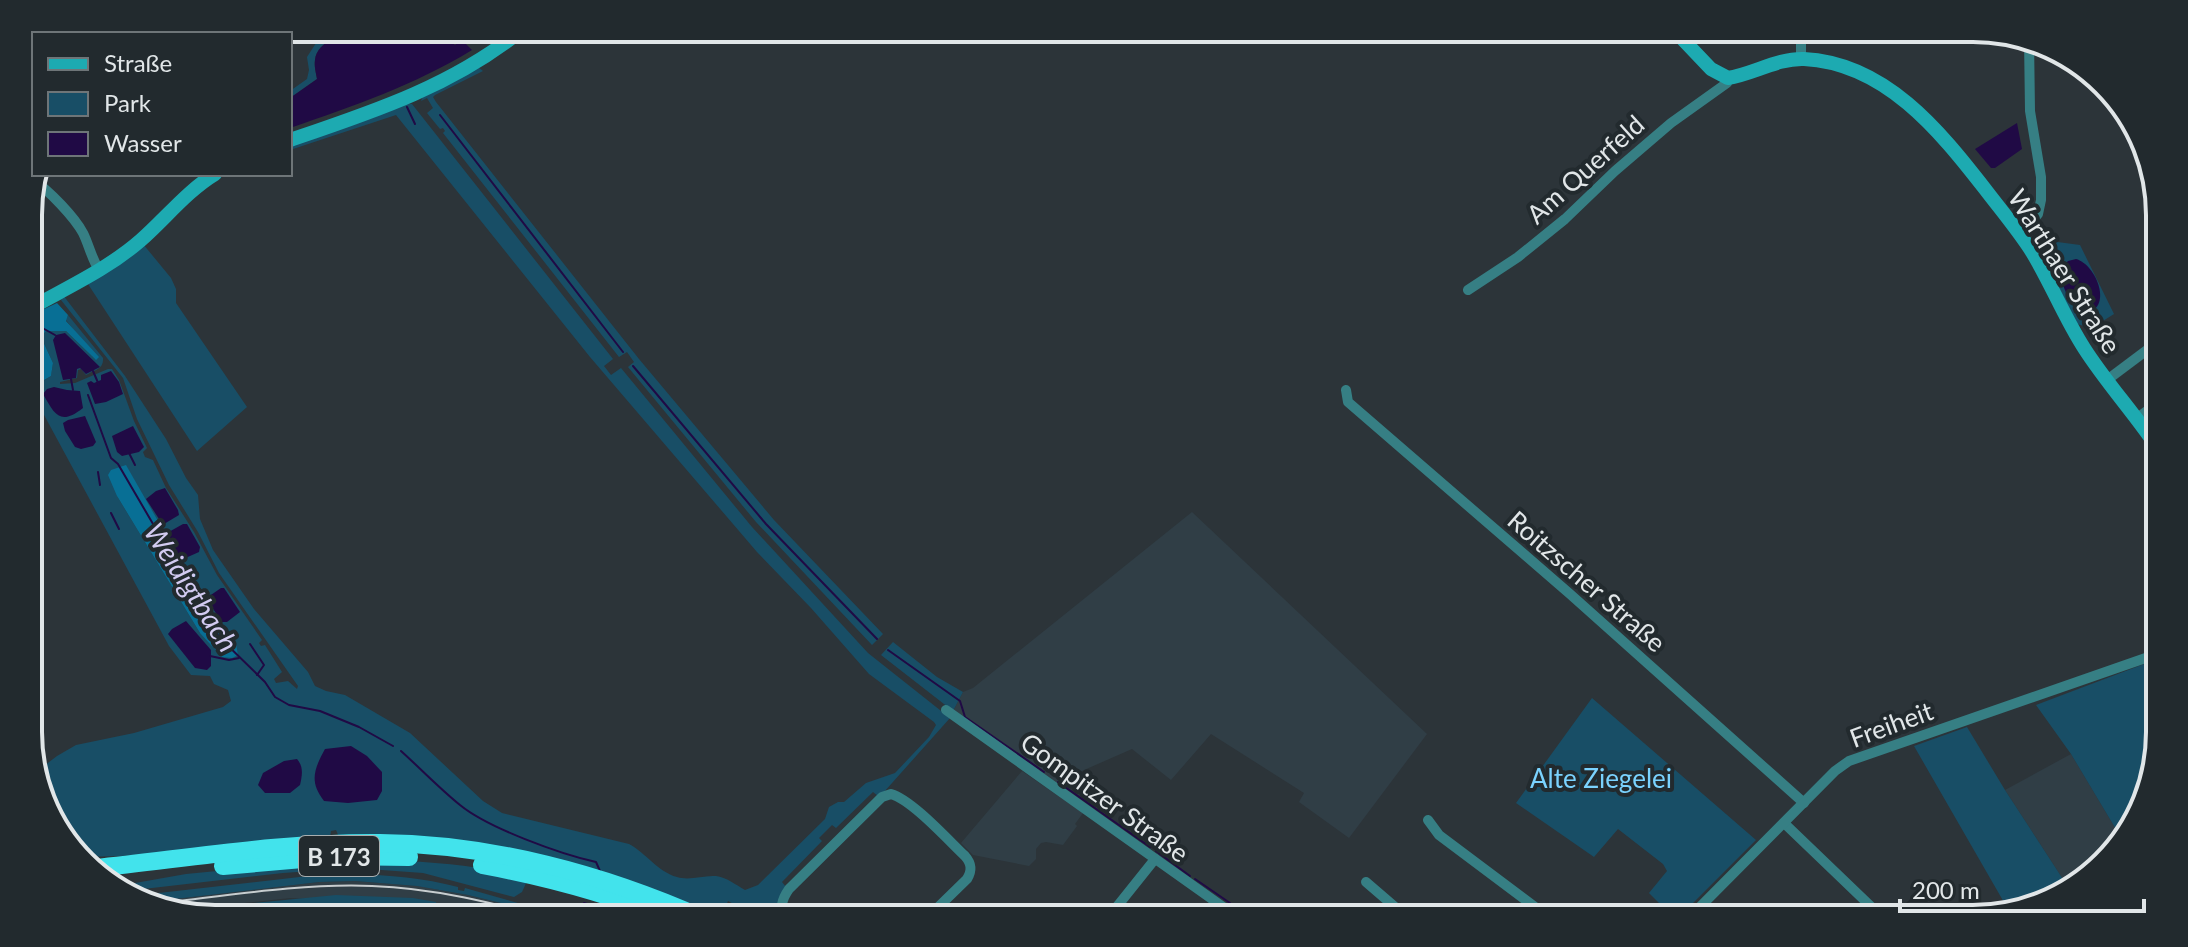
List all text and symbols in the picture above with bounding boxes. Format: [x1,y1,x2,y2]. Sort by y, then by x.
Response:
legend [32,32,292,176]
text: Straße [104,48,172,77]
text: Park [104,88,152,117]
street label: Am Querfeld [1520,108,1650,230]
text: Wasser [104,128,182,157]
street label: Warthaer Straße [2002,183,2128,359]
street label: Roitzscher Straße [1501,504,1673,658]
water label: Weidigtbach [138,516,246,658]
street label: Freiheit [1845,694,1938,754]
street label: Gompitzer Straße [1015,725,1195,869]
park label: Alte Ziegelei [1530,762,1672,794]
road number: B 173 [299,836,379,876]
scale bar [1900,863,2144,913]
text: 200 m [1912,875,1980,904]

